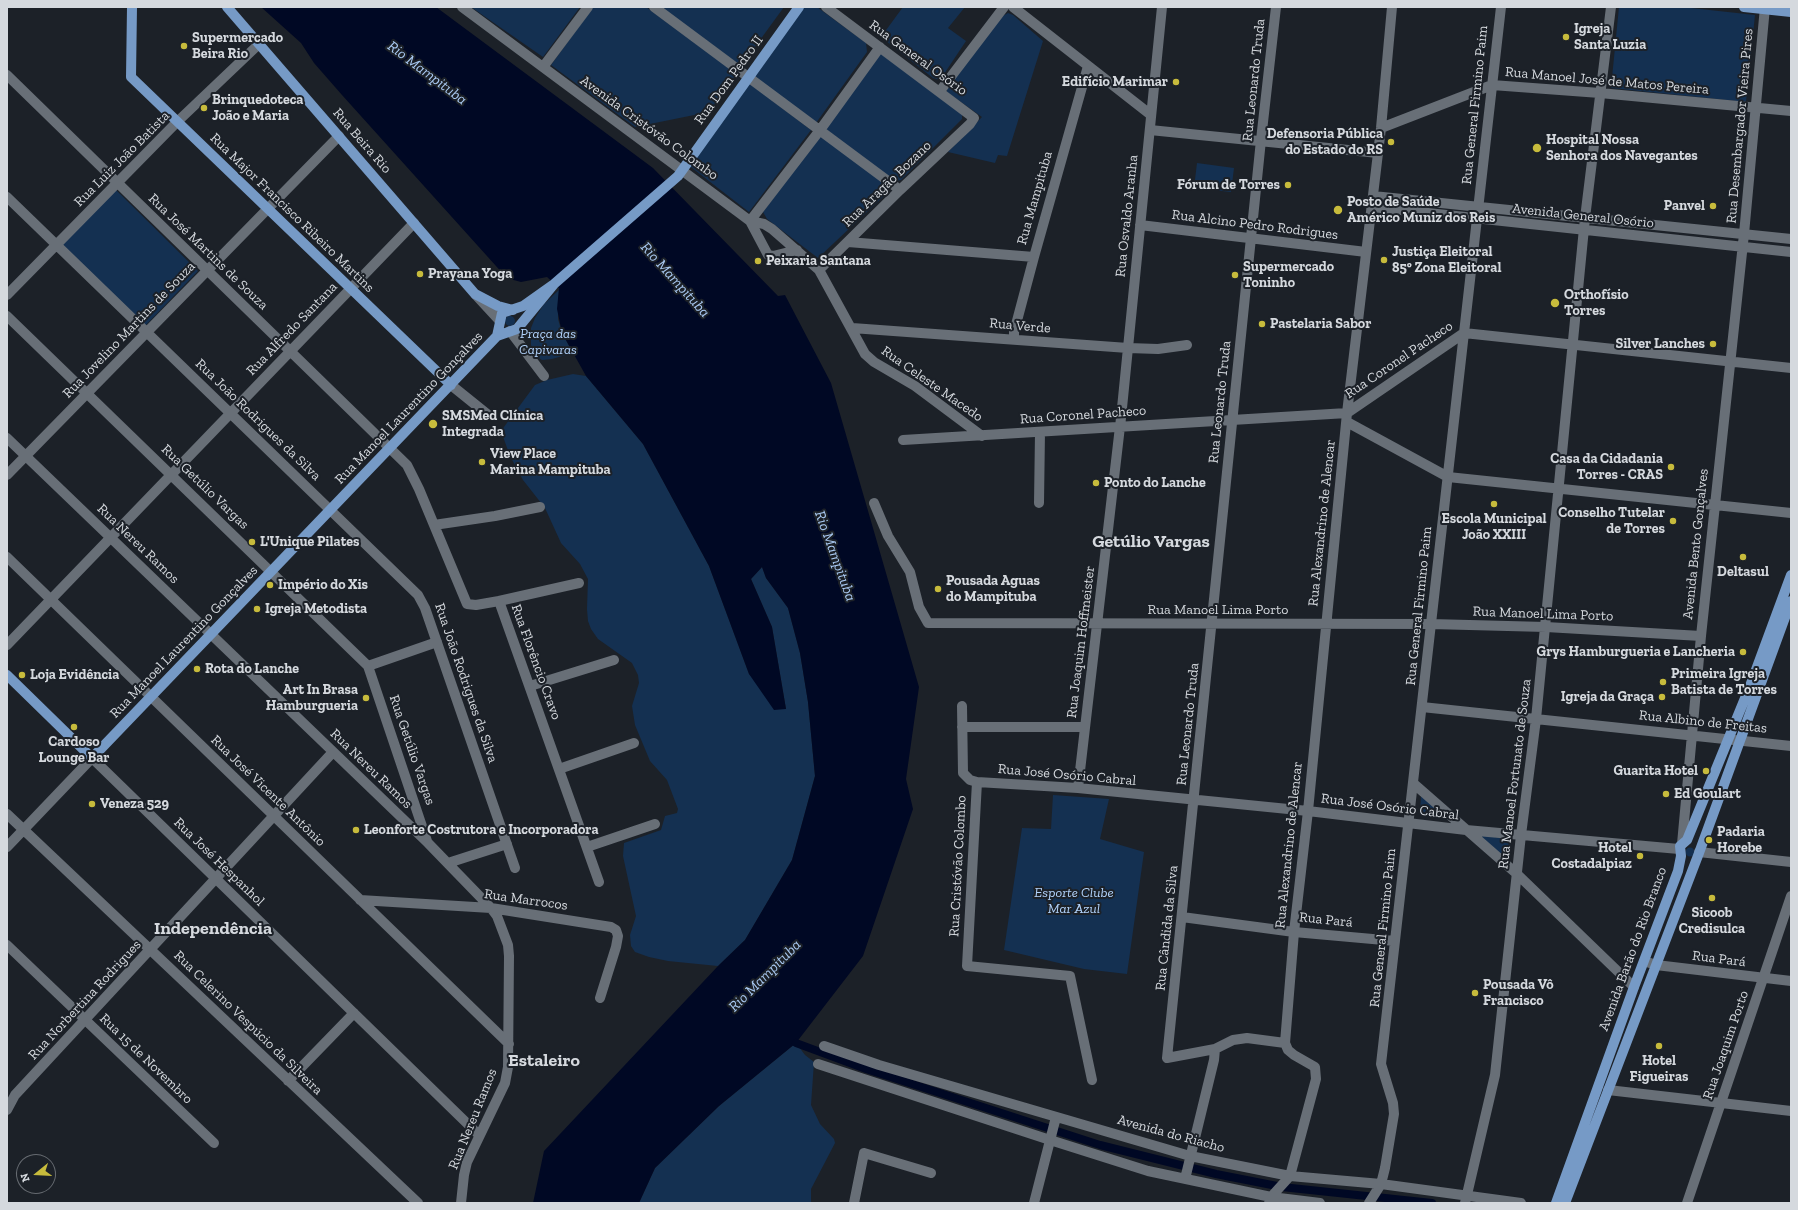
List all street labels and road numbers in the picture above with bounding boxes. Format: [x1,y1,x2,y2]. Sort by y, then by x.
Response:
street label: Rua General Osório [866,17,970,99]
street label: Rua Leonardo Truda [1239,18,1269,142]
street label: Rua General Firmino Paim [1458,25,1492,185]
street label: Rua Desembargador Vieira Pires [1723,28,1757,224]
street label: Rua Dom Pedro II [691,32,767,128]
street label: Rua Manoel José de Matos Pereira [1504,64,1710,98]
street label: Avenida Cristóvão Colombo [577,72,721,184]
street label: Rua Beira Rio [329,105,395,177]
street label: Rua Luiz João Batista [71,108,173,210]
street label: Rua Major Francisco Ribeiro Martins [206,130,378,296]
street label: Rua Aragão Bozano [839,137,935,231]
street label: Rua Mampituba [1014,149,1056,247]
street label: Rua Osvaldo Aranha [1112,154,1142,278]
street label: Rua José Martins de Souza [145,190,271,314]
street label: Avenida General Osório [1511,200,1655,232]
street label: Rua Alcino Pedro Rodrigues [1171,206,1339,244]
street label: Rua Jovelino Martins de Souza [59,258,199,402]
street label: Rua Alfredo Santana [243,279,341,379]
street label: Rua Verde [989,315,1051,337]
street label: Rua Coronel Pacheco [1342,318,1456,402]
street label: Rua Manoel Laurentino Gonçalves [332,328,486,488]
street label: Rua Leonardo Truda [1205,340,1235,464]
street label: Rua Celeste Macedo [878,343,986,425]
street label: Rua João Rodrigues da Silva [192,356,324,484]
street label: Rua Coronel Pacheco [1019,402,1147,428]
street label: Rua Alexandrino de Alencar [1305,439,1339,607]
street label: Rua Getúlio Vargas [158,441,252,533]
street label: Avenida Bento Gonçalves [1680,468,1712,620]
street label: Rua Nereu Ramos [94,501,182,587]
street label: Rua General Firmino Paim [1402,526,1436,686]
street label: Rua Manoel Laurentino Gonçalves [107,562,261,722]
street label: Rua Joaquim Hoffmeister [1063,565,1099,719]
street label: Rua João Rodrigues da Silva [431,601,501,765]
street label: Rua Florêncio Cravo [507,602,565,722]
street label: Rua Manoel Lima Porto [1148,602,1288,618]
street label: Rua Manoel Lima Porto [1472,603,1614,625]
street label: Rua Leonardo Truda [1173,662,1203,786]
street label: Rua Manoel Fortunato de Souza [1495,678,1535,870]
street label: Rua Getúlio Vargas [385,693,439,807]
street label: Rua Albino de Freitas [1638,707,1768,737]
street label: Rua Nereu Ramos [327,726,415,812]
street label: Rua José Vicente Antônio [207,732,329,850]
street label: Rua José Osório Cabral [997,761,1137,789]
street label: Rua Alexandrino de Alencar [1272,761,1306,929]
street label: Rua José Osório Cabral [1320,790,1460,824]
street label: Rua Cristóvão Colombo [946,795,970,937]
street label: Rua José Hespanhol [170,814,268,910]
street label: Rua General Firmino Paim [1366,848,1400,1008]
street label: Rua Cândida da Silva [1152,865,1182,991]
street label: Avenida Barão do Rio Branco [1595,865,1671,1033]
street label: Rua Marrocos [483,886,569,914]
street label: Rua Pará [1298,909,1354,931]
street label: Rua Norbertina Rodrigues [25,937,145,1063]
street label: Rua Celerino Vespúcio da Silveira [170,947,326,1099]
street label: Rua Pará [1691,947,1747,971]
street label: Rua Joaquim Porto [1699,988,1753,1102]
street label: Rua 15 de Novembro [96,1010,196,1108]
street label: Rua Nereu Ramos [445,1066,501,1172]
street label: Avenida do Riacho [1116,1112,1226,1156]

